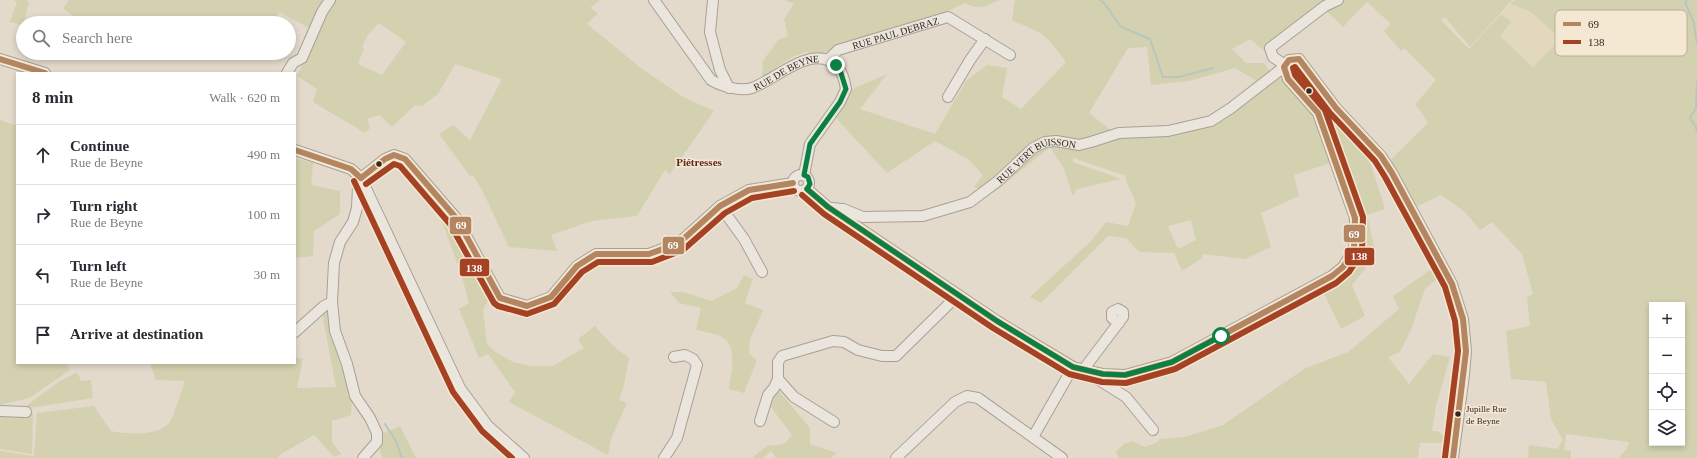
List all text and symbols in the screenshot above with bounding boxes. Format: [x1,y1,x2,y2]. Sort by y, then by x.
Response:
legend [1555,10,1687,56]
street label: RUE PAUL DEBRAZ [851,15,940,51]
search box [16,16,296,60]
text: 69 [1588,18,1600,30]
icon: search [30,27,52,49]
text: Search here [62,30,132,46]
text: 138 [1588,36,1605,48]
street label: RUE DE BEYNE [752,53,819,92]
route end [827,56,845,74]
unlabelled marker [1304,86,1314,96]
text: 8 min [32,88,73,107]
text: Walk · 620 m [209,90,280,105]
street label: RUE VERT BUISSON [994,135,1077,185]
text: Continue [70,138,129,154]
icon: ahead [32,144,54,166]
text: 490 m [247,147,280,162]
text: Rue de Beyne [70,155,143,170]
district label: Piétresses [676,156,723,168]
unlabelled marker [374,159,384,169]
text: Turn right [70,198,137,214]
icon: right [32,204,54,226]
text: 100 m [247,207,280,222]
text: Rue de Beyne [70,215,143,230]
line badge: 69 [449,216,472,235]
text: 69 [456,219,467,231]
line badge: 69 [1343,224,1366,243]
text: 69 [1349,228,1360,240]
line badge: 69 [662,236,685,255]
text: 69 [668,239,679,251]
line badge: 138 [1344,247,1375,266]
text: 138 [1351,250,1368,262]
text: Turn left [70,258,127,274]
line badge: 138 [459,258,490,277]
text: 138 [466,262,483,274]
icon: left [32,264,54,286]
text: 30 m [254,267,280,282]
text: Rue de Beyne [70,275,143,290]
map controls [1649,302,1685,446]
button: + [1649,302,1685,338]
icon: arrive [32,324,54,346]
text: Arrive at destination [70,326,203,342]
route start [1212,327,1230,345]
button: − [1649,338,1685,374]
button: locate [1649,374,1685,410]
place label: Jupille Rue de Beyne [1466,404,1507,426]
marker: Jupille Rue de Beyne [1453,409,1463,419]
button: layers [1649,410,1685,446]

